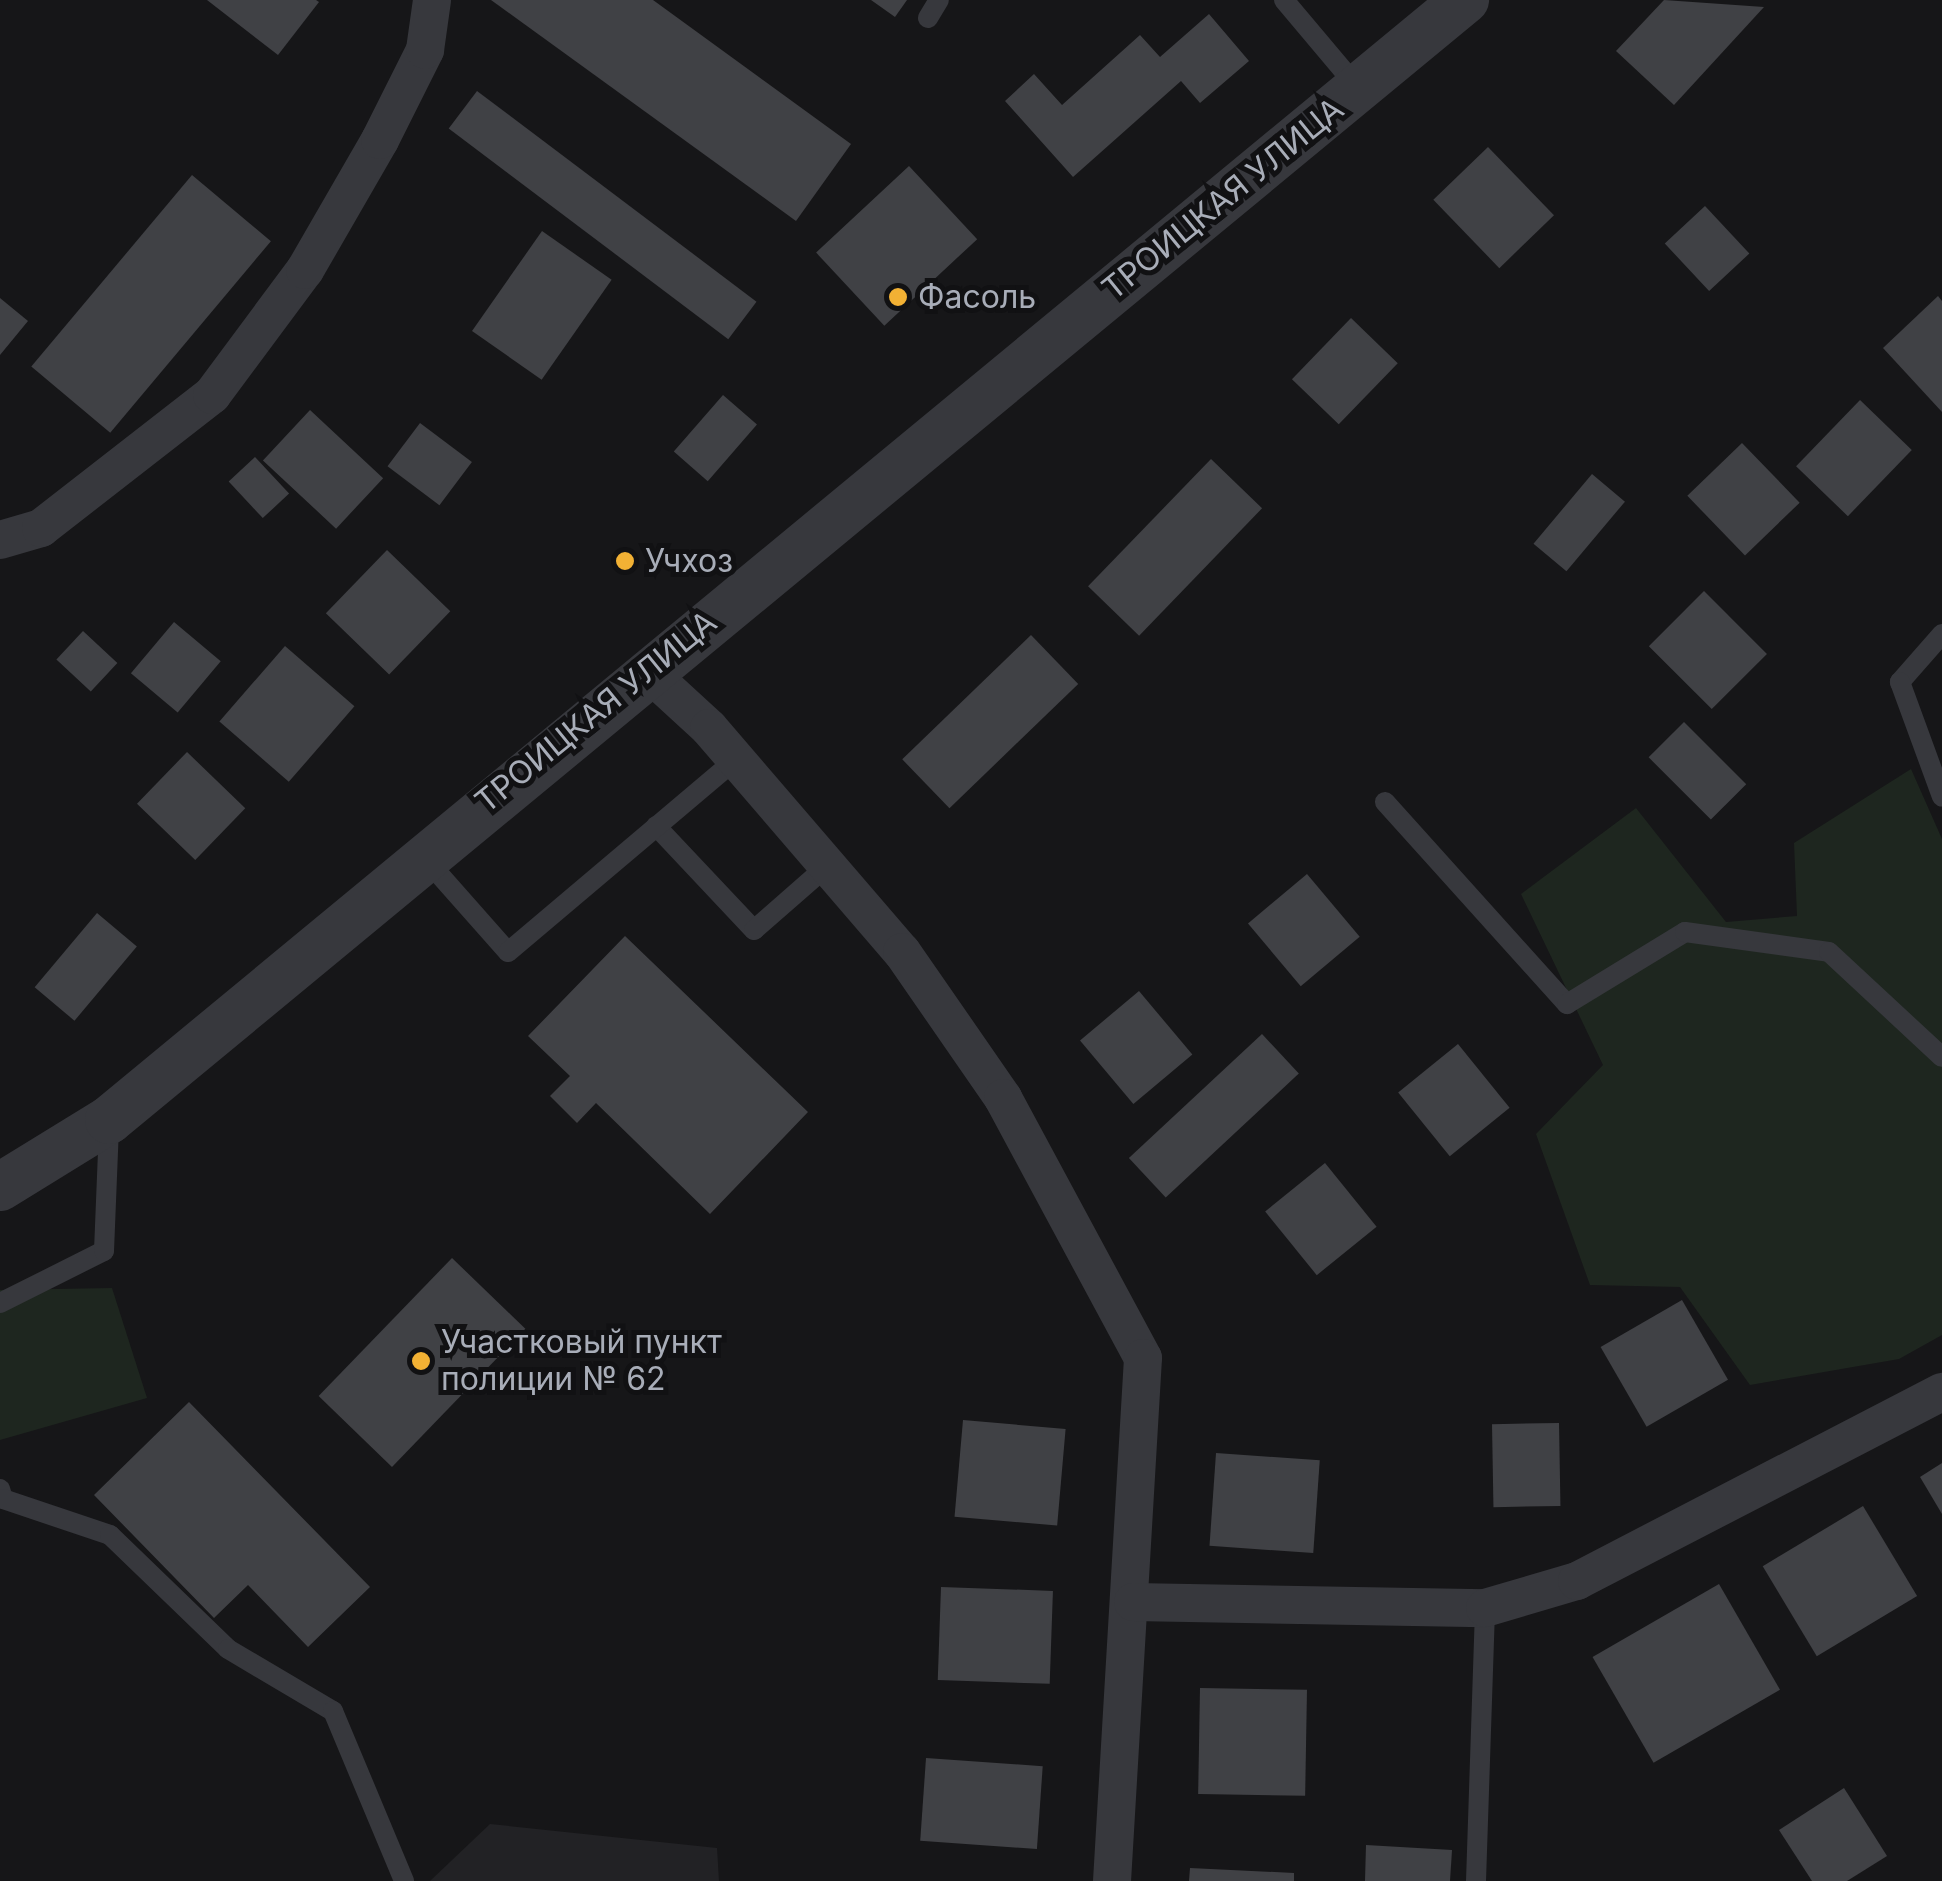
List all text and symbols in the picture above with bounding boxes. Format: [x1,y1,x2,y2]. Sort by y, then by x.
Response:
street label: ТРОИЦКАЯ УЛИЦА [1095,90,1351,308]
place label: Фасоль [918,278,1036,316]
marker: Фасоль [887,286,909,308]
place label: Учхоз [645,542,733,580]
marker: Учхоз [614,550,636,572]
street label: ТРОИЦКАЯ УЛИЦА [468,603,724,821]
place label: Участковый пункт полиции № 62 [441,1324,722,1399]
marker: Участковый пункт полиции № 62 [410,1350,432,1372]

